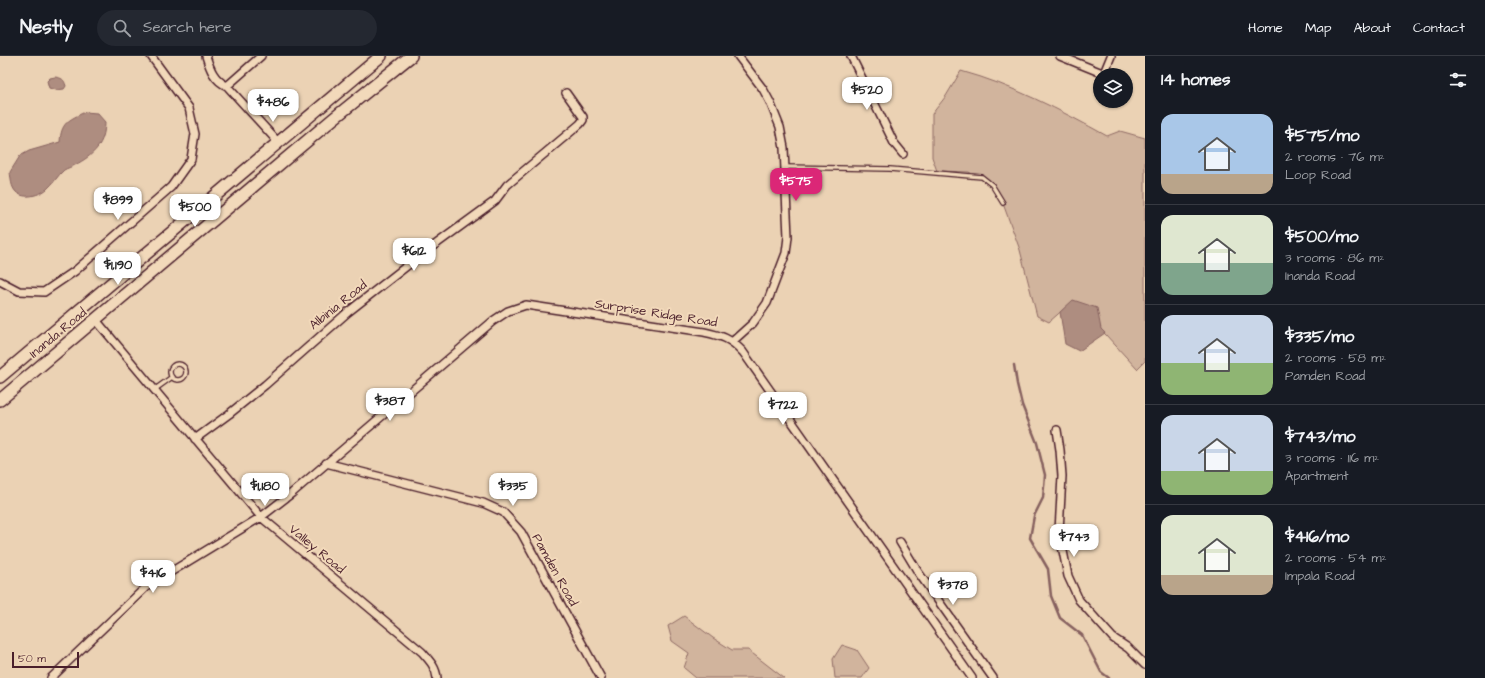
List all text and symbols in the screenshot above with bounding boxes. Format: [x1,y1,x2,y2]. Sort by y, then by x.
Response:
search box [97,10,377,46]
text: Nestly [20,14,73,41]
icon: search [111,17,133,39]
text: Search here [143,17,231,38]
text: Home [1248,18,1283,38]
text: Map [1305,18,1331,38]
text: About [1353,18,1391,38]
text: Contact [1413,18,1465,38]
map controls [1093,68,1133,108]
button: layers [1093,68,1133,108]
text: 14 homes [1161,68,1231,92]
icon: filters [1447,69,1469,91]
pin: $520 [843,77,891,111]
text: $520 [851,81,883,99]
pin: $486 [249,89,297,123]
text: $486 [257,93,289,111]
text: $575/mo [1285,124,1360,148]
icon: home [1193,130,1241,178]
text: 2 rooms · 76 m² [1285,148,1385,166]
text: Loop Road [1285,166,1351,184]
pin: $575 [772,168,820,202]
text: $575 [779,172,813,190]
pin: $899 [94,187,142,221]
text: $899 [103,191,133,209]
pin: $500 [171,194,219,228]
text: $500 [179,198,211,216]
text: $500/mo [1285,225,1358,249]
icon: home [1193,231,1241,279]
pin: $612 [390,238,438,272]
text: $612 [402,242,426,260]
text: 3 rooms · 86 m² [1285,249,1384,267]
pin: $1,190 [85,252,151,286]
text: $1,190 [104,256,132,274]
text: Inanda Road [1285,267,1355,285]
street label: Albinia Road [305,276,371,334]
street label: Surprise Ridge Road [593,294,719,333]
street label: Inanda Road [25,303,91,362]
text: $335/mo [1285,325,1354,349]
icon: home [1193,331,1241,379]
text: 2 rooms · 58 m² [1285,349,1386,367]
text: Pamden Road [1285,367,1365,385]
pin: $387 [366,388,414,422]
text: $387 [375,392,405,410]
pin: $722 [759,392,807,426]
text: $722 [768,396,798,414]
text: $743/mo [1285,425,1356,449]
icon: home [1193,431,1241,479]
text: 3 rooms · 116 m² [1285,449,1379,467]
text: Apartment [1285,467,1349,485]
pin: $1,180 [232,473,298,507]
pin: $335 [489,473,537,507]
text: $1,180 [250,477,280,495]
text: $335 [498,477,528,495]
street label: Valley Road [284,520,349,579]
pin: $743 [1050,524,1098,558]
text: $416/mo [1285,525,1349,549]
text: $743 [1059,528,1089,546]
street label: Pamden Road [528,531,582,610]
icon: home [1193,531,1241,579]
text: 2 rooms · 54 m² [1285,549,1387,567]
pin: $416 [129,560,177,594]
text: $416 [140,564,166,582]
text: Impala Road [1285,567,1355,585]
pin: $378 [929,572,977,606]
text: $378 [938,576,968,594]
scale bar [12,650,79,669]
text: 50 m [18,651,46,666]

